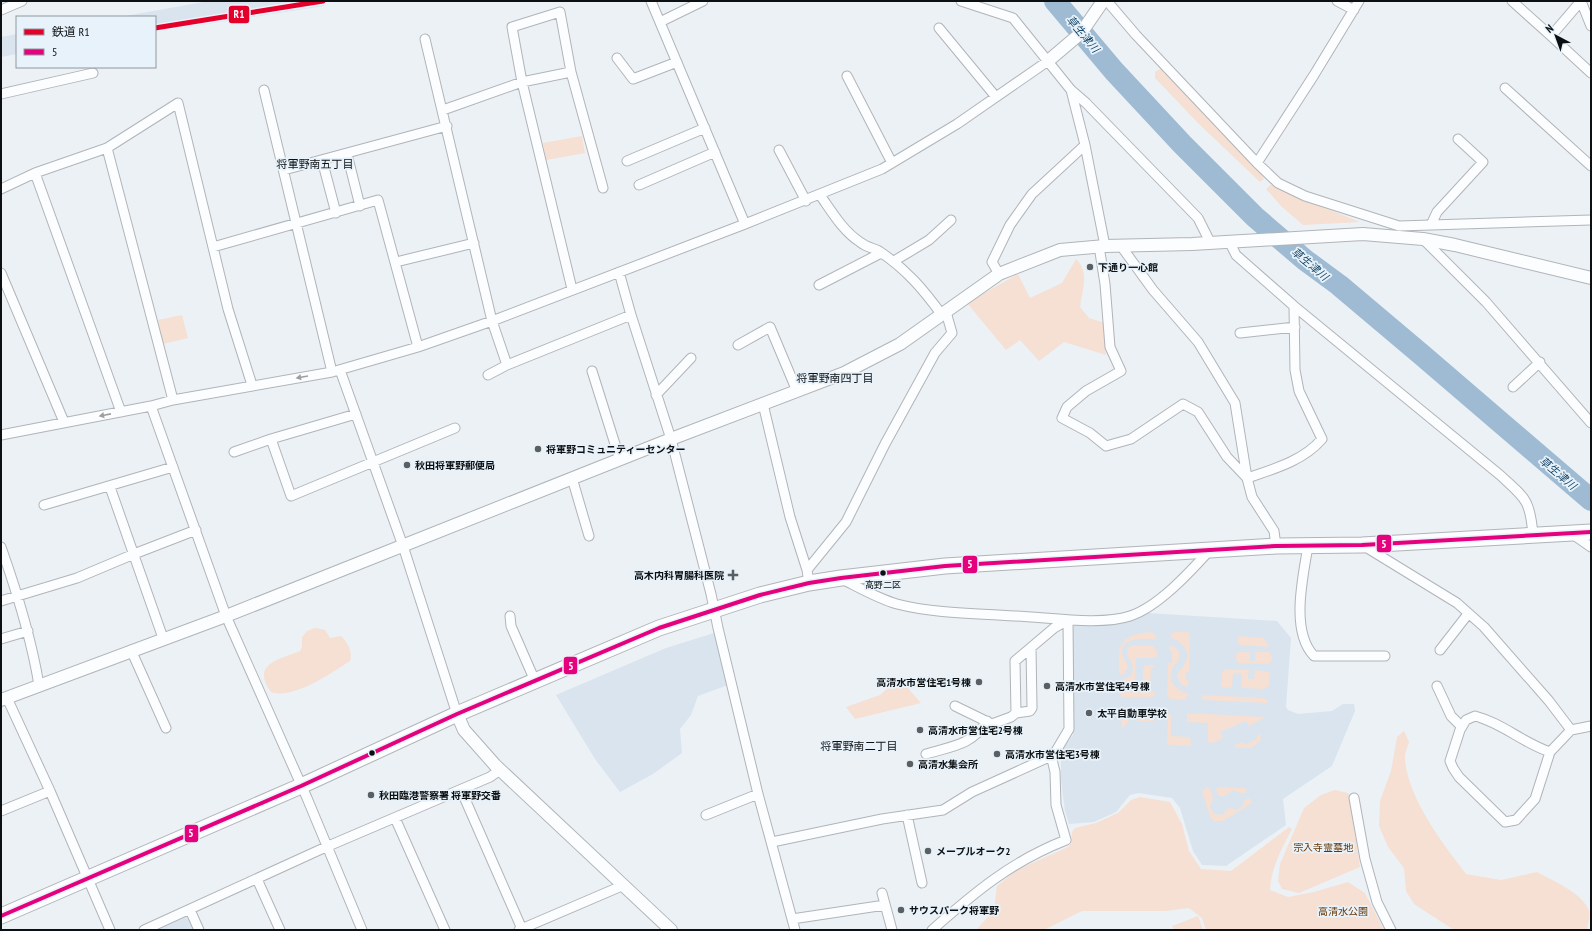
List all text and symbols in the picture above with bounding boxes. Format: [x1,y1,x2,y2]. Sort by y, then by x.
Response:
line badge: R1 [228,5,250,24]
text: R1 [234,7,244,21]
water label: 草生津川 [1063,13,1103,56]
legend [16,16,156,68]
north arrow [1536,16,1576,56]
text: N [1543,21,1556,36]
text: 鉄道 R1 [52,24,90,39]
text: 5 [52,44,57,59]
district label: 将軍野南五丁目 [277,157,354,171]
water label: 草生津川 [1289,244,1332,284]
place label: 下通り一心館 [1098,261,1158,274]
marker: 下通り一心館 [1085,262,1095,272]
district label: 将軍野南四丁目 [797,371,874,385]
one-way arrow [296,374,308,380]
one-way arrow [99,412,111,418]
place label: 将軍野コミュニティーセンター [546,443,685,456]
marker: 将軍野コミュニティーセンター [533,444,543,454]
water label: 草生津川 [1537,453,1580,493]
place label: 秋田将軍野郵便局 [415,459,495,472]
marker: 秋田将軍野郵便局 [402,460,412,470]
line badge: 5 [1376,534,1392,553]
text: 5 [1381,537,1387,551]
line badge: 5 [962,555,978,574]
text: 5 [967,557,973,571]
marker: 高野二区 [878,568,888,578]
place label: 高木内科胃腸科医院 [634,569,724,582]
marker: 高木内科胃腸科医院 [727,569,739,581]
place label: 高野二区 [865,579,901,590]
line badge: 5 [563,656,578,675]
text: 5 [568,659,574,673]
place label: 高清水市営住宅1号棟 [876,676,971,689]
marker: 高清水市営住宅1号棟 [974,677,984,687]
place label: 高清水市営住宅4号棟 [1055,680,1150,693]
marker: 高清水市営住宅4号棟 [1042,681,1052,691]
place label: 太平自動車学校 [1097,707,1167,720]
marker: 太平自動車学校 [1084,708,1094,718]
place label: 高清水市営住宅2号棟 [928,724,1023,737]
marker: 高清水市営住宅2号棟 [915,725,925,735]
district label: 将軍野南二丁目 [821,739,898,753]
unlabelled marker [367,748,377,758]
place label: 高清水市営住宅3号棟 [1005,748,1100,761]
marker: 高清水市営住宅3号棟 [992,749,1002,759]
place label: 高清水集会所 [918,758,978,771]
marker: 高清水集会所 [905,759,915,769]
place label: 秋田臨港警察署 将軍野交番 [379,789,501,802]
marker: 秋田臨港警察署 将軍野交番 [366,790,376,800]
line badge: 5 [184,824,199,843]
text: 5 [188,826,194,840]
park label: 宗入寺霊墓地 [1293,841,1354,854]
place label: メープルオーク2 [936,845,1010,858]
marker: メープルオーク2 [923,846,933,856]
place label: サウスパーク将軍野 [909,904,1000,917]
marker: サウスパーク将軍野 [896,905,906,915]
park label: 高清水公園 [1318,905,1368,918]

